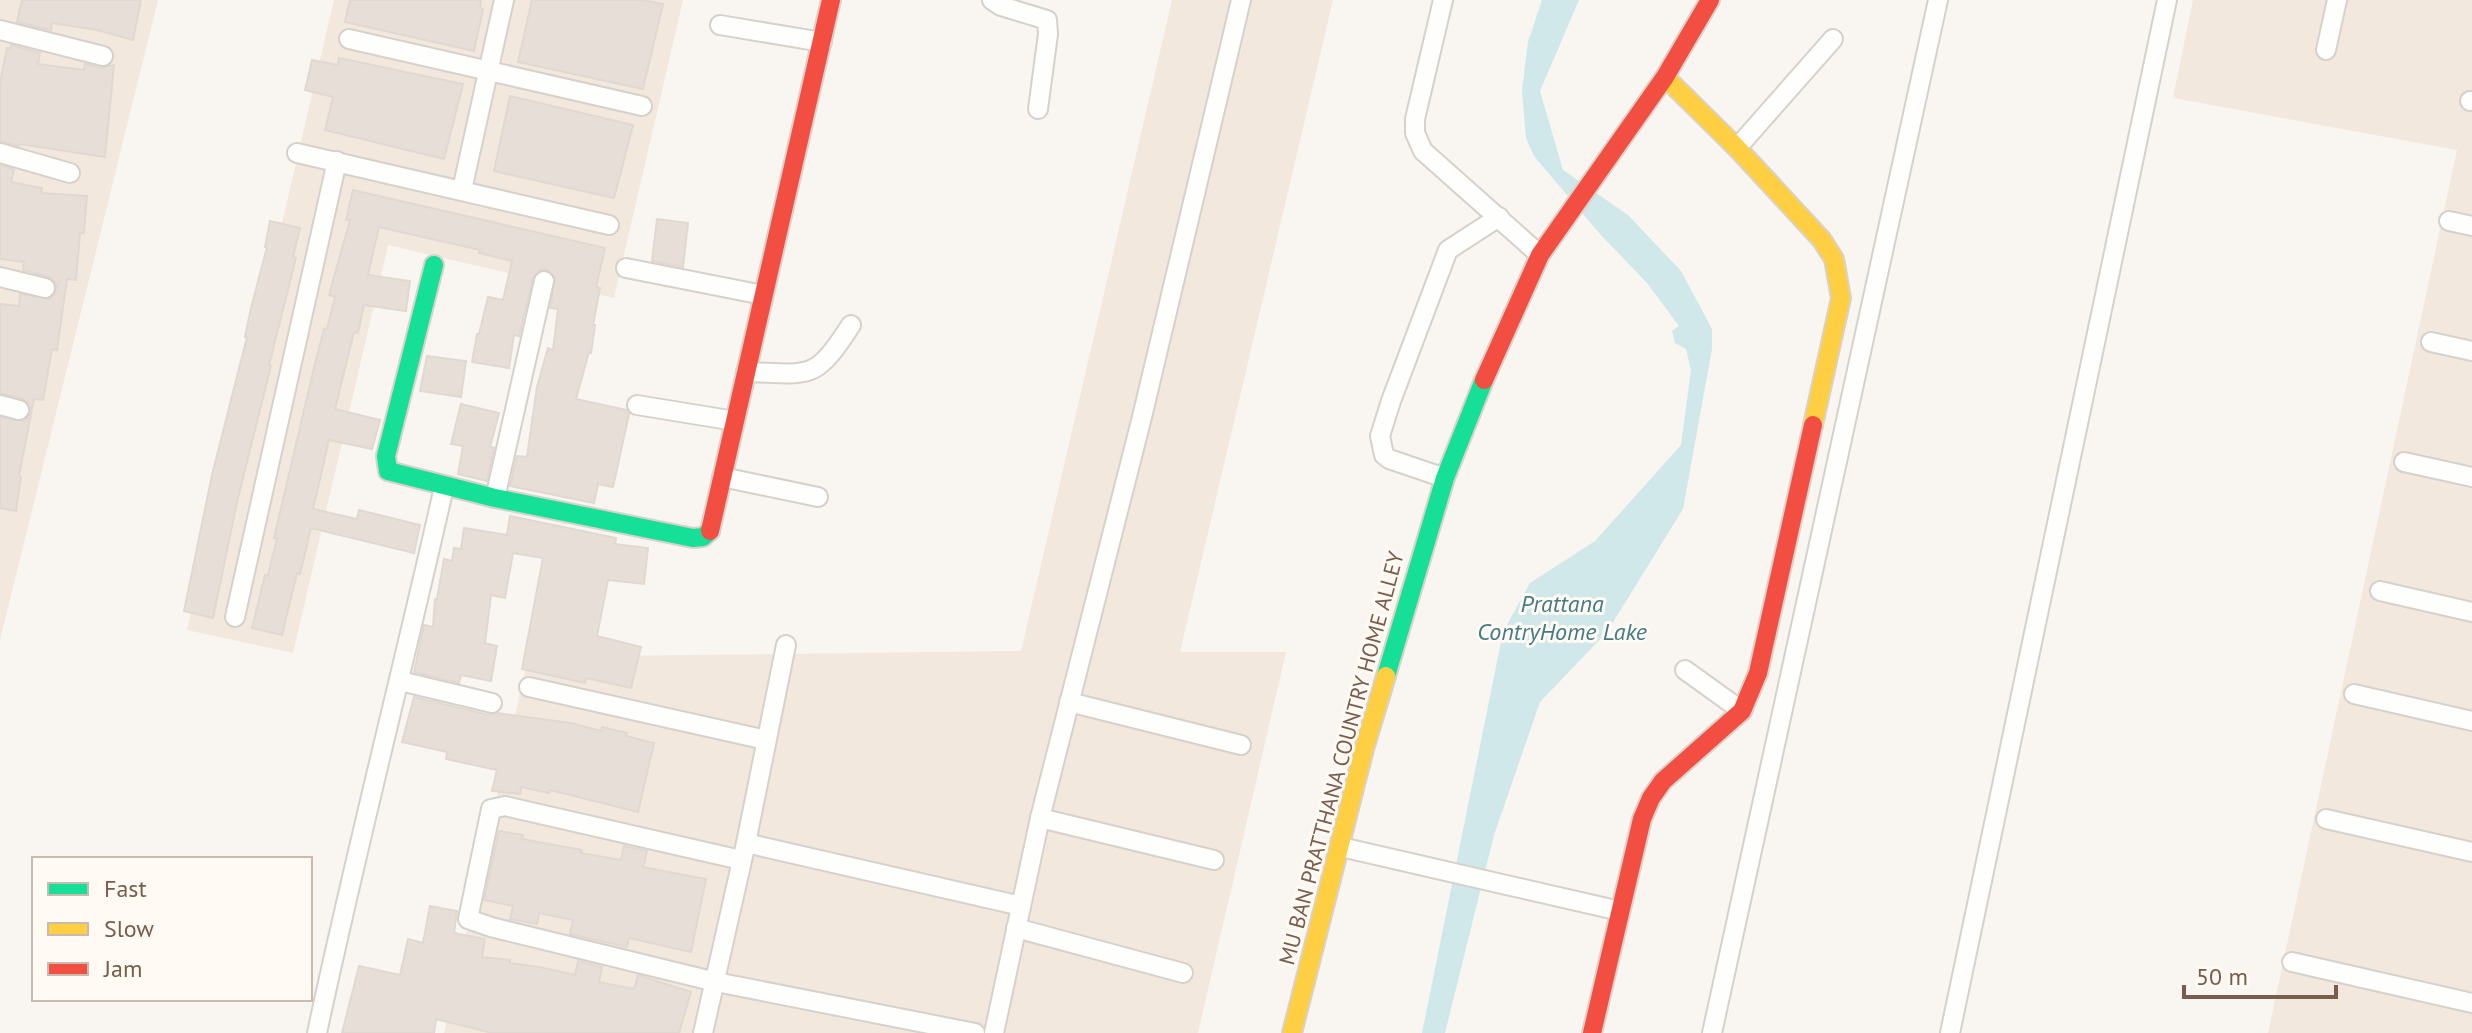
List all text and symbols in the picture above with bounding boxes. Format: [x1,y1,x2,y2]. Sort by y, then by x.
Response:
street label: MU BAN PRATTHANA COUNTRY HOME ALLEY [1272,547,1410,968]
water label: Prattana ContryHome Lake [1477,588,1647,647]
legend [32,857,312,1001]
text: Fast [104,873,147,904]
text: Slow [104,913,154,944]
scale bar [2184,949,2336,999]
text: Jam [103,953,142,984]
text: 50 m [2196,961,2248,992]

